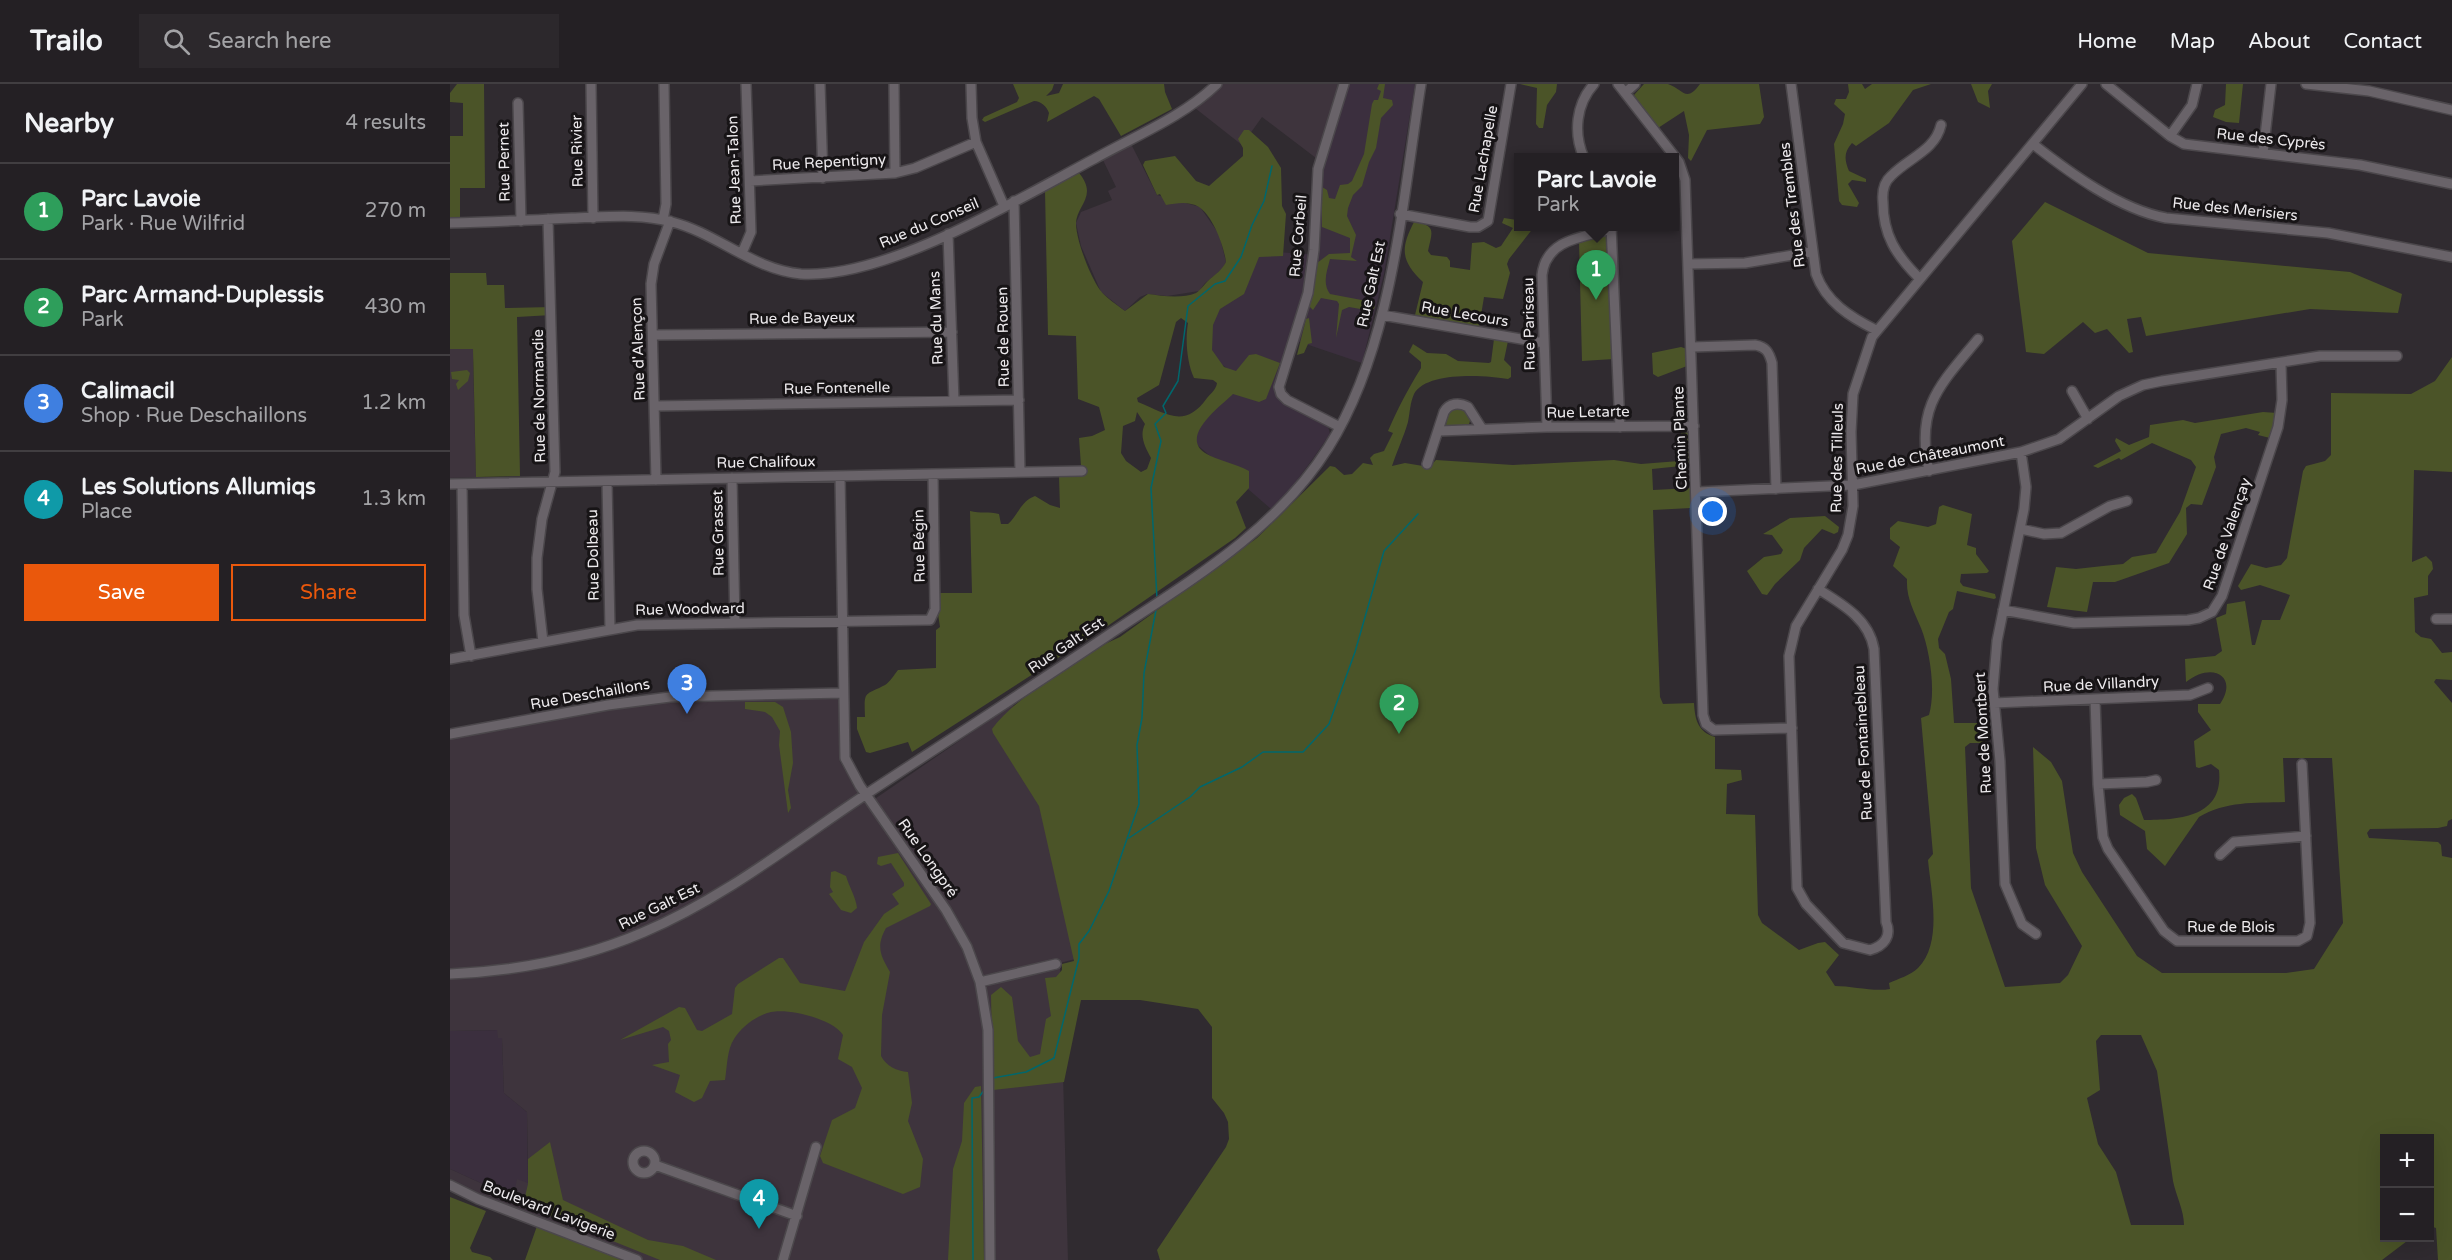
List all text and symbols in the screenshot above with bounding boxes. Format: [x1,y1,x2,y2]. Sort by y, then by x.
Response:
search box [139,14,559,68]
text: Trailo [30,24,103,58]
icon: search [160,25,193,58]
text: Search here [208,28,332,54]
text: Home [2077,29,2137,54]
text: Map [2170,29,2215,54]
text: About [2248,29,2310,54]
text: Contact [2343,29,2422,54]
street label: Rue Lachapelle [1465,104,1501,214]
text: Nearby [24,108,114,139]
text: 4 results [346,111,426,135]
street label: Rue Rivier [567,114,587,187]
street label: Rue Jean-Talon [723,115,745,225]
street label: Rue Pernet [494,122,514,202]
street label: Rue des Cyprès [2216,124,2326,154]
street label: Rue des Trembles [1775,141,1809,269]
street label: Rue Repentigny [771,150,887,174]
popup [1514,153,1679,231]
text: Parc Lavoie [1537,167,1656,193]
text: Parc Lavoie [81,186,201,212]
text: Park [1537,193,1579,217]
street label: Rue des Merisiers [2171,193,2299,225]
street label: Rue du Conseil [877,194,981,252]
street label: Rue Corbeil [1285,194,1311,278]
text: 1 [37,199,50,223]
text: 270 m [365,199,426,223]
text: Park · Rue Wilfrid [81,212,245,236]
street label: Rue Galt Est [1353,239,1389,329]
pin: 1 [1576,250,1616,300]
street label: Rue du Mans [925,271,947,365]
street label: Rue Pariseau [1519,277,1539,371]
text: Parc Armand-Duplessis [81,282,324,308]
street label: Rue de Rouen [993,287,1013,387]
text: 2 [37,295,50,319]
text: 430 m [365,295,426,319]
street label: Rue d'Alençon [627,297,649,401]
street label: Rue Lecours [1420,297,1510,331]
text: Park [81,308,124,332]
street label: Rue de Bayeux [749,308,855,328]
street label: Rue de Normandie [529,329,549,463]
text: Calimacil [81,378,175,404]
street label: Rue Fontenelle [784,378,890,398]
street label: Chemin Plante [1669,386,1691,490]
text: 3 [37,391,50,415]
text: 1.2 km [361,391,426,415]
street label: Rue Letarte [1546,402,1630,422]
street label: Rue des Tilleuls [1827,403,1847,513]
text: Shop · Rue Deschaillons [81,404,307,428]
street label: Rue de Châteaumont [1854,432,2006,478]
street label: Rue Chalifoux [716,452,816,472]
text: Les Solutions Allumiqs [81,474,316,500]
street label: Rue de Valençay [2199,475,2255,593]
text: 4 [37,487,50,511]
text: 1.3 km [361,487,426,511]
street label: Rue Grasset [708,489,728,576]
your location [1698,497,1727,526]
text: Place [81,500,132,524]
street label: Rue Dolbeau [583,509,603,601]
street label: Rue Bégin [909,509,929,583]
button: Save [24,564,219,621]
button: Share [231,564,426,621]
street label: Rue Woodward [635,599,745,619]
street label: Rue Galt Est [1025,613,1108,677]
pin: 3 [668,664,706,714]
street label: Rue de Fontainebleau [1850,665,1876,821]
street label: Rue de Montbert [1971,672,1995,794]
street label: Rue de Villandry [2042,672,2160,696]
street label: Rue Deschaillons [529,675,651,713]
pin: 2 [1380,684,1418,734]
street label: Rue Longpré [894,815,962,901]
street label: Rue Galt Est [616,879,703,933]
street label: Rue de Blois [2187,918,2275,936]
map controls [2380,1134,2434,1242]
button: + [2380,1134,2434,1188]
street label: Boulevard Lavigerie [480,1176,618,1244]
pin: 4 [740,1180,778,1229]
button: − [2380,1188,2434,1242]

